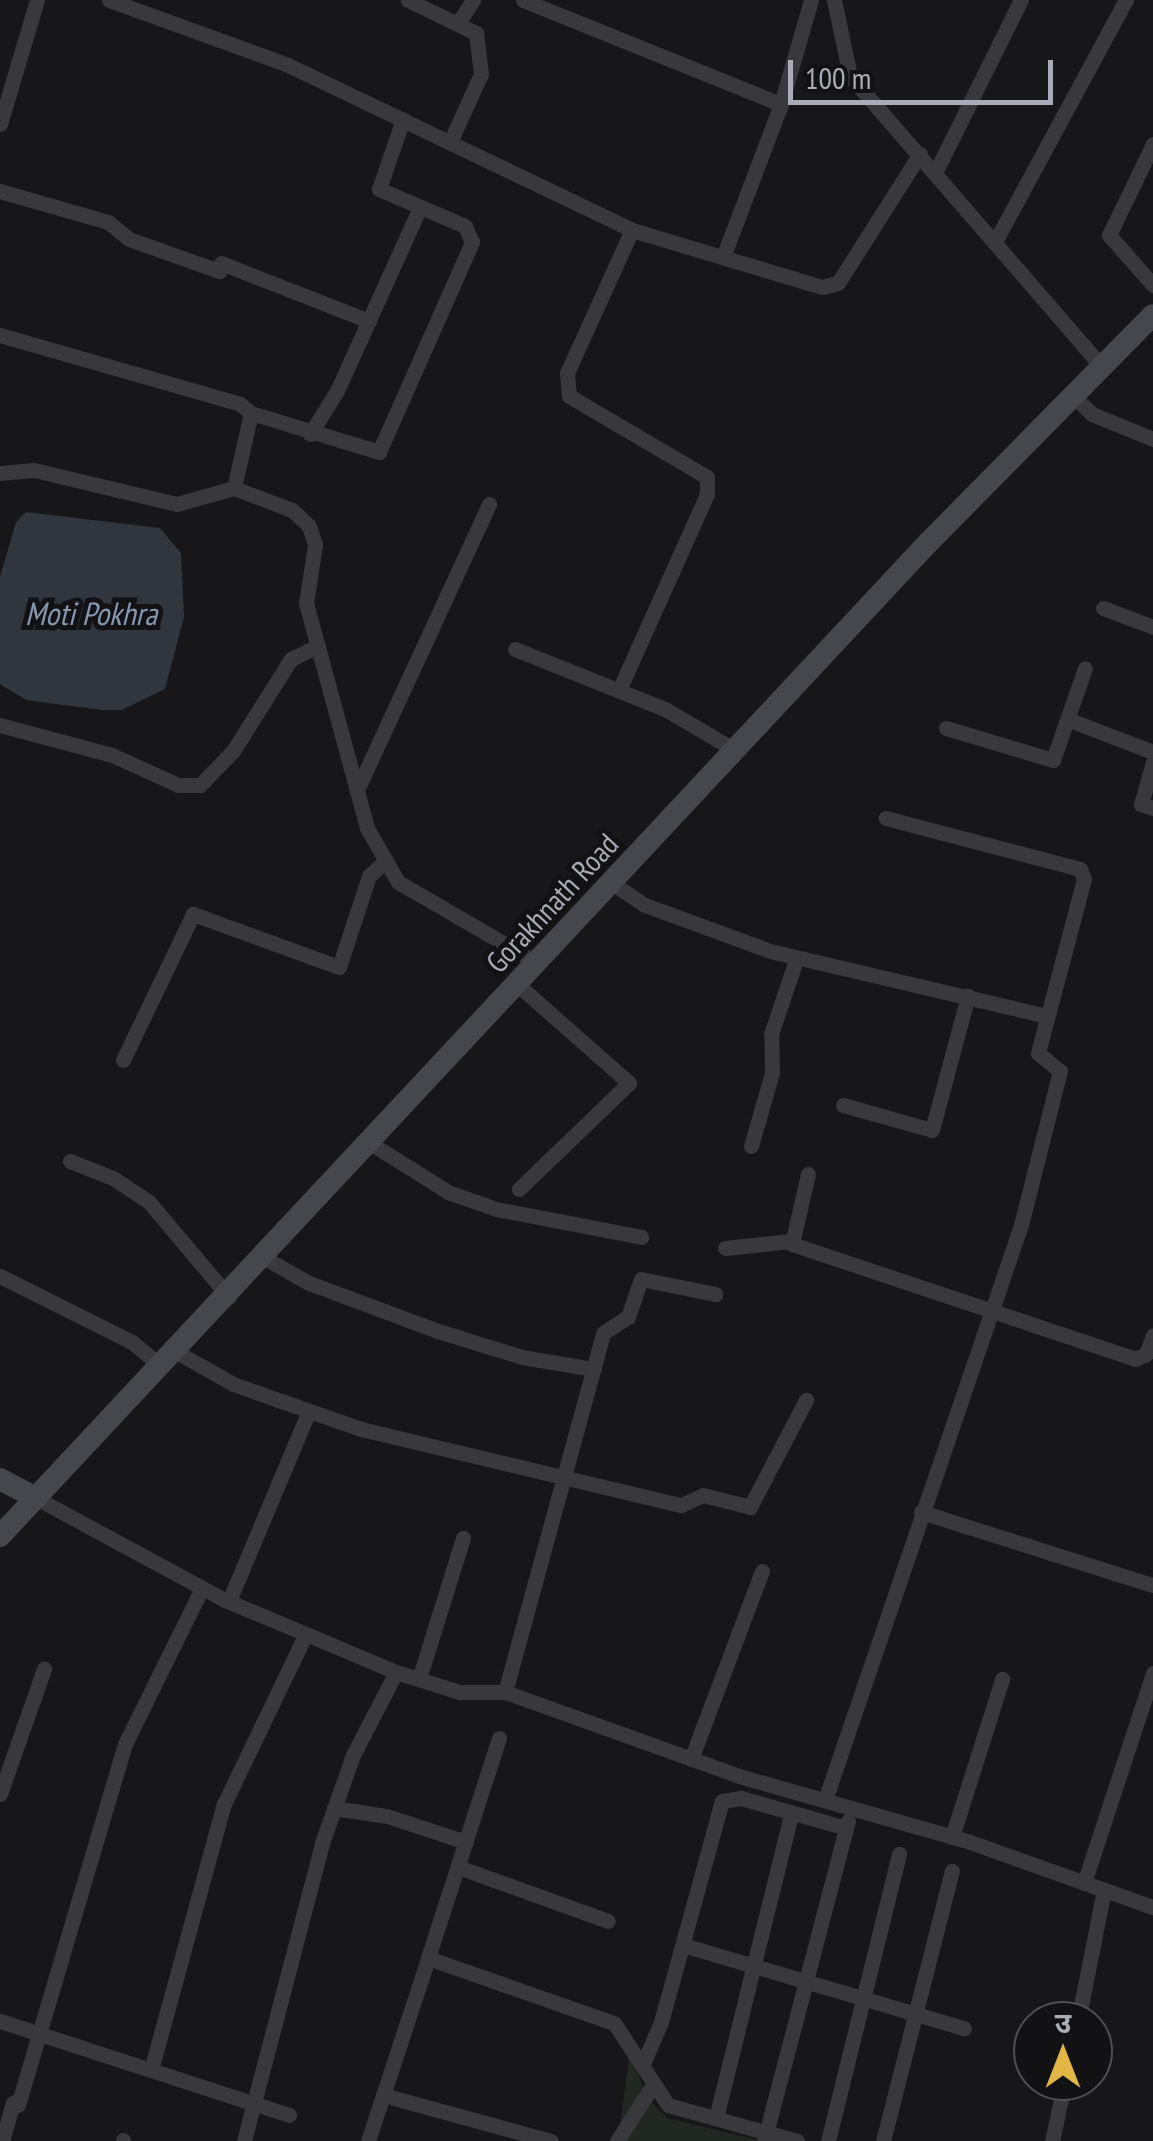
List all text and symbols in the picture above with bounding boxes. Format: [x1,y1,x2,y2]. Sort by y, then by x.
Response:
scale bar [793,40,1058,102]
text: 100 m [805,58,871,97]
water label: Moti Pokhra [25,594,157,632]
street label: Gorakhnath Road [478,826,626,980]
north arrow [1013,2001,1113,2101]
text: उ [1055,2004,1071,2041]

